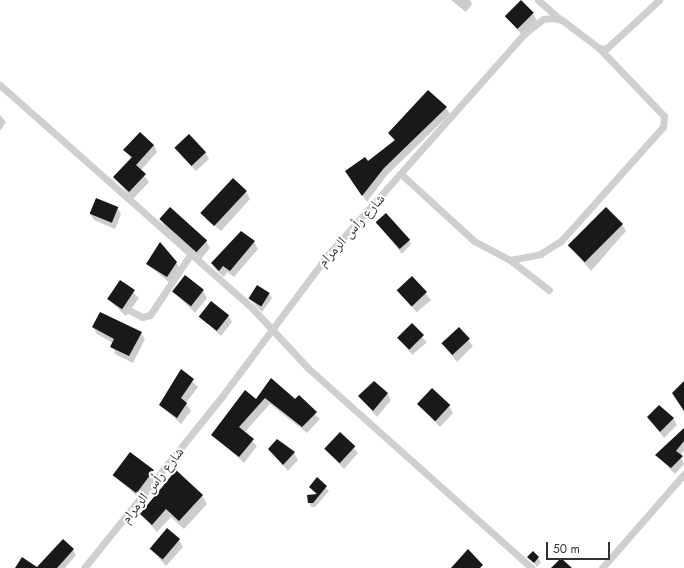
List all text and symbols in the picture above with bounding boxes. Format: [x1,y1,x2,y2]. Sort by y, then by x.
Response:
street label: شارع رأس الرمرام [314,190,388,270]
street label: شارع رأس الرمرام [117,444,187,526]
scale bar [548,534,612,560]
text: 50 m [553,540,580,558]

